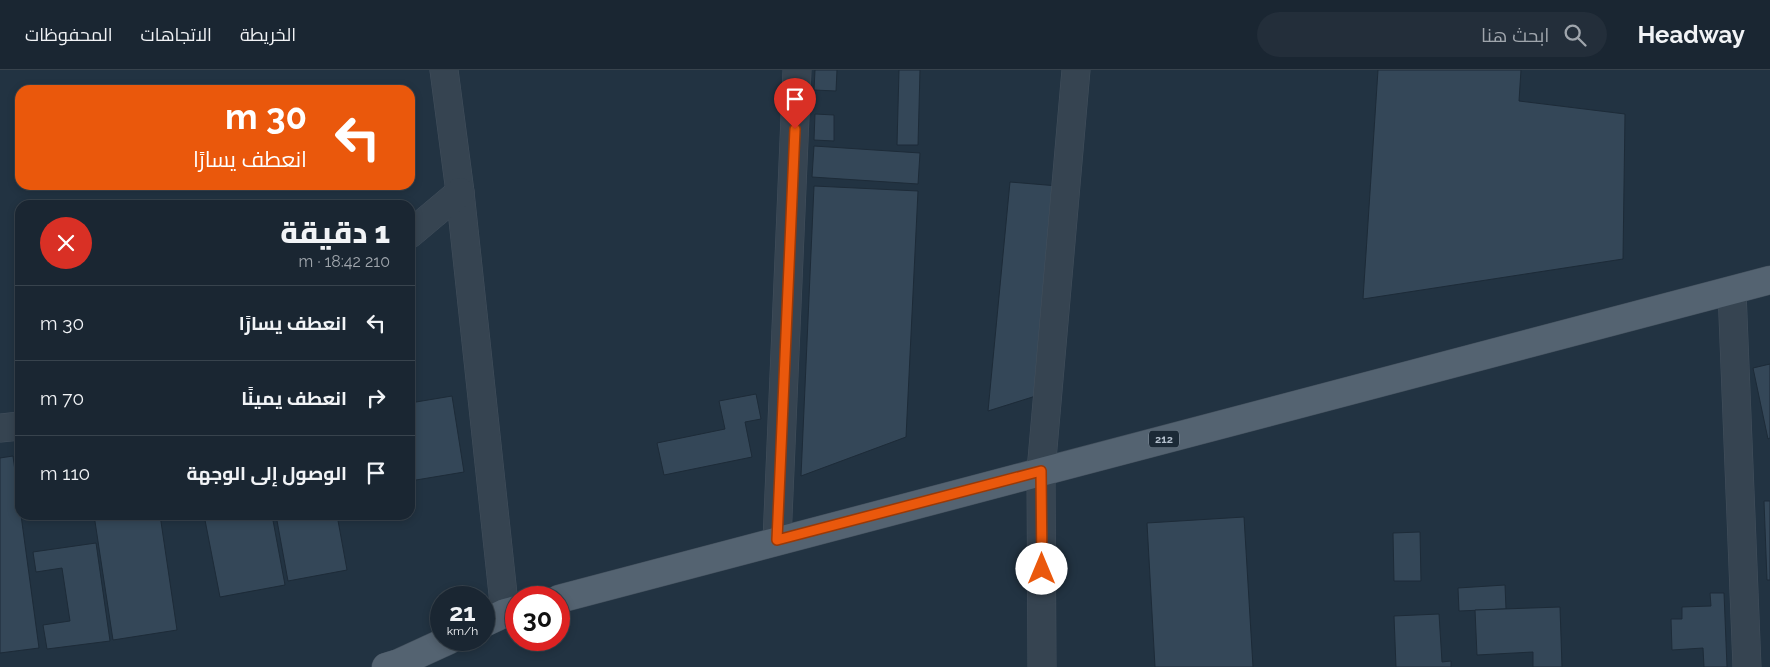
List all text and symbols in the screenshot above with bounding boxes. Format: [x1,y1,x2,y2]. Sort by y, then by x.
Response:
search box [1257,12,1607,57]
text: Headway [1637,20,1745,49]
icon: search [1561,21,1589,49]
text: المحفوظات [25,24,113,45]
text: الاتجاهات [141,24,212,45]
text: الخريطة [240,24,296,45]
text: ابحث هنا [1481,24,1549,46]
pin [774,78,816,129]
icon: arrive [781,85,809,113]
text: 30 m [225,96,307,137]
icon: left [325,105,390,170]
text: انعطف يسارًا [193,146,307,172]
text: 1 دقيقة [280,215,390,250]
button: close [40,217,92,269]
text: 210 m · 18:42 [299,252,390,271]
icon: left [362,309,390,337]
text: 30 m [40,312,84,334]
text: انعطف يسارًا [239,312,347,334]
icon: right [362,384,390,412]
text: 70 m [40,387,84,409]
text: انعطف يمينًا [241,387,347,409]
road number: 212 [1149,430,1179,448]
icon: arrive [362,459,390,487]
text: 110 m [40,462,90,484]
text: الوصول إلى الوجهة [187,462,347,484]
position arrow [1015,542,1067,594]
speed limit sign: 30 [505,586,570,651]
text: 21 [449,597,476,627]
text: km/h [447,624,478,638]

